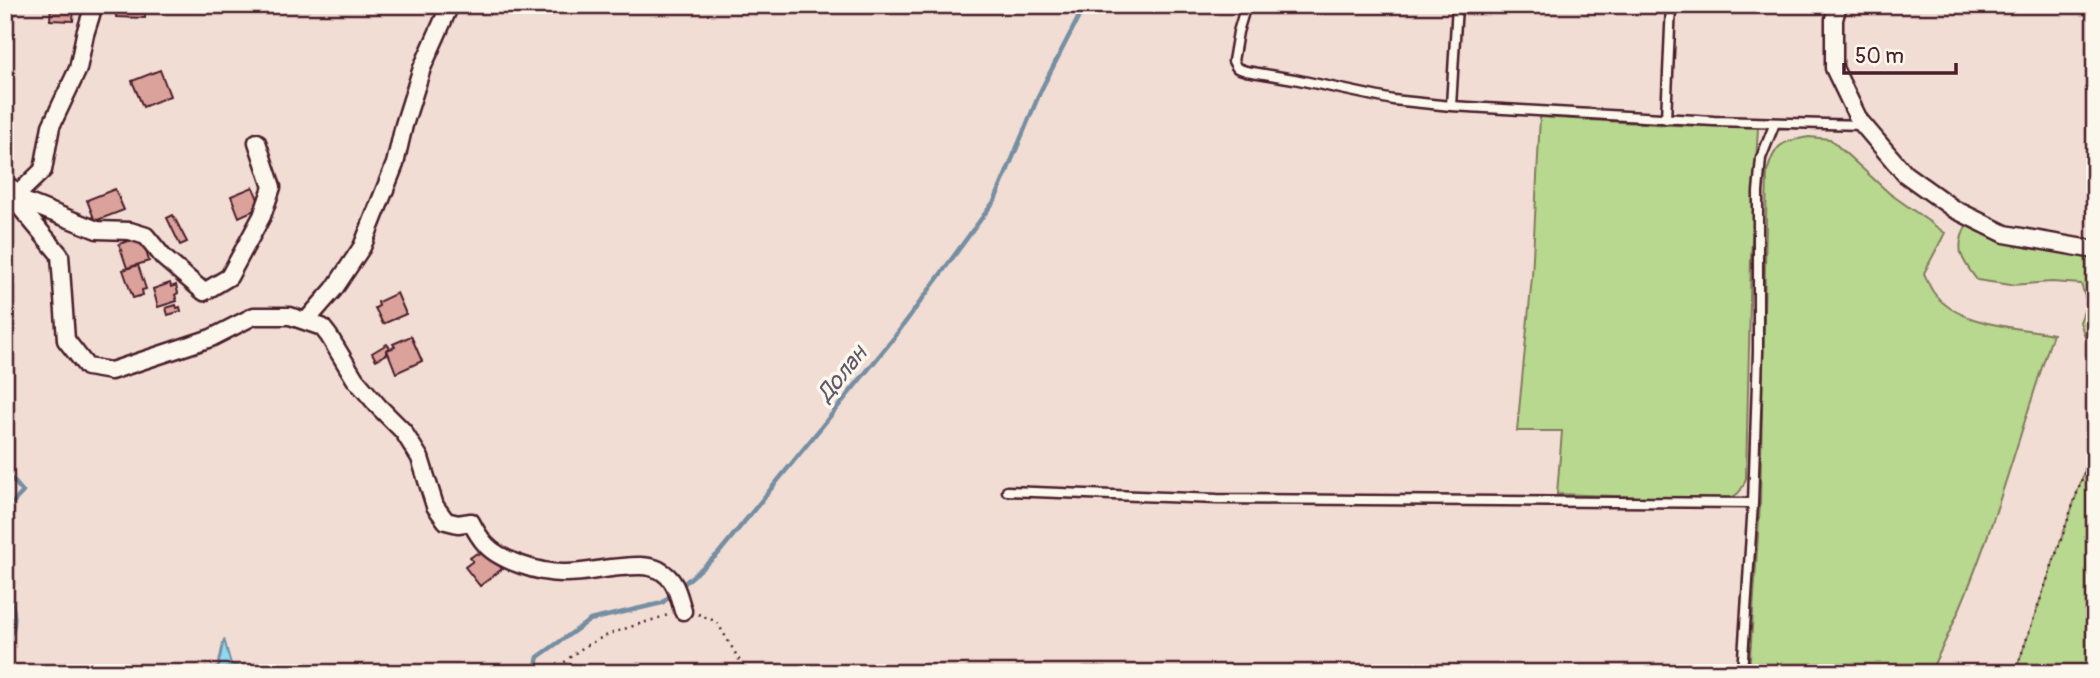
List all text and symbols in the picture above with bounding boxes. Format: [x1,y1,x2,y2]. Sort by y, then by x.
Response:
scale bar [1844,32,1956,76]
text: 50 m [1855,43,1904,70]
water label: Долан [810,339,874,408]

